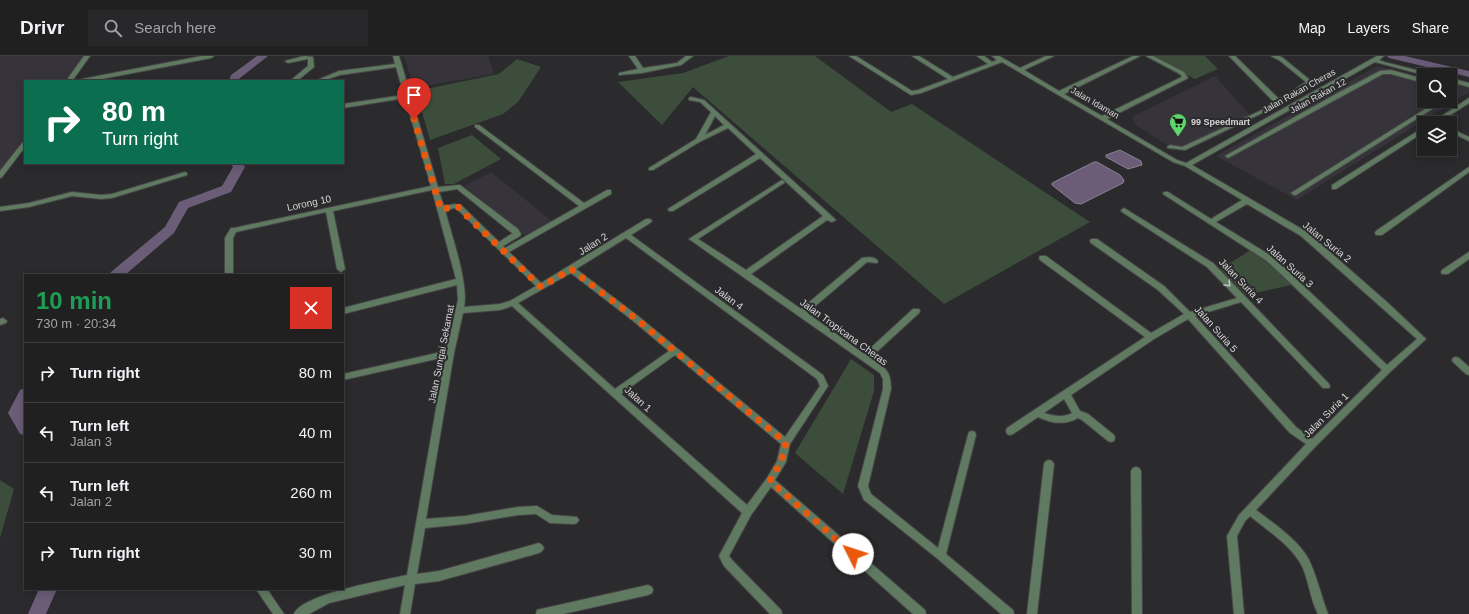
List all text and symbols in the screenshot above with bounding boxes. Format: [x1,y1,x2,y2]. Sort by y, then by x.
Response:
search box [88,10,368,46]
text: Drivr [20,17,64,38]
icon: search [102,17,124,39]
text: Search here [134,19,216,36]
text: Map [1298,20,1326,36]
text: Layers [1348,20,1390,36]
text: Share [1412,20,1449,36]
street label: Jalan Rakan Cheras [1261,67,1338,115]
map controls [1417,68,1457,156]
button: search [1417,68,1457,108]
street label: Jalan Rakan 12 [1288,76,1348,116]
pin [397,78,431,119]
icon: arrive [403,84,425,106]
street label: Jalan Idaman [1069,85,1121,121]
icon: right [36,96,88,148]
text: 80 m [102,96,166,127]
supermarket icon: 99 Speedmart [1168,112,1188,137]
button: layers [1417,116,1457,156]
place label: 99 Speedmart [1191,117,1250,127]
text: Turn right [102,129,178,149]
street label: Lorong 10 [286,193,333,213]
street label: Jalan Suria 2 [1301,219,1353,265]
street label: Jalan 2 [576,231,610,257]
street label: Jalan Suria 3 [1265,242,1316,290]
street label: Jalan Suria 4 [1217,256,1266,306]
one-way arrow [1223,279,1231,287]
street label: Jalan 4 [713,284,746,312]
text: 10 min [36,287,112,314]
button: close [290,287,332,329]
street label: Jalan Tropicana Cheras [798,297,890,367]
street label: Jalan Sungai Sekamat [426,304,456,404]
street label: Jalan Suria 5 [1192,304,1240,355]
text: 730 m · 20:34 [36,316,116,331]
icon: right [36,362,58,384]
text: Turn right [70,364,140,381]
text: 80 m [299,364,332,381]
street label: Jalan 1 [622,384,654,414]
street label: Jalan Suria 1 [1301,390,1351,440]
text: Turn left [70,417,129,434]
icon: left [36,422,58,444]
text: 40 m [299,424,332,441]
text: Jalan 3 [70,434,112,449]
text: Turn left [70,477,129,494]
icon: left [36,482,58,504]
text: 260 m [290,484,332,501]
text: Jalan 2 [70,494,112,509]
position arrow [832,533,874,575]
icon: right [36,542,58,564]
text: Turn right [70,544,140,561]
text: 30 m [299,544,332,561]

